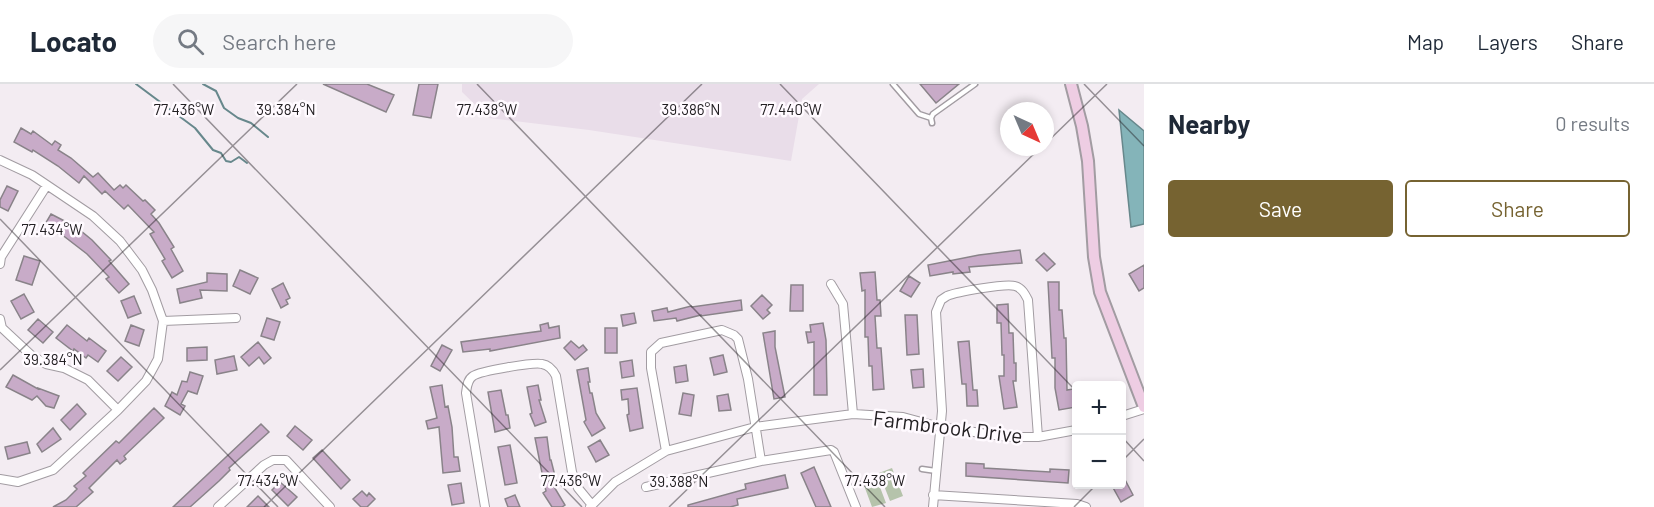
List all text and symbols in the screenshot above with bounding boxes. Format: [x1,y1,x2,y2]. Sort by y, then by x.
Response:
search box [153,14,573,68]
text: Locato [30,24,117,58]
icon: search [174,25,207,58]
text: Search here [222,28,337,54]
text: Map [1407,29,1444,54]
text: Layers [1477,29,1538,54]
text: Share [1571,29,1624,54]
text: 77.436°W [154,100,214,118]
text: 39.384°N [256,100,316,118]
text: 77.438°W [457,100,517,118]
text: 39.386°N [662,100,720,118]
text: 77.440°W [760,100,822,118]
north arrow [1000,102,1054,156]
text: Nearby [1168,108,1250,139]
text: 0 results [1555,111,1630,135]
button: Save [1168,180,1393,237]
button: Share [1405,180,1630,237]
text: 77.434°W [22,220,82,238]
text: 39.384°N [23,350,83,368]
map controls [1072,381,1126,489]
button: + [1072,381,1126,435]
street label: Farmbrook Drive [872,404,1024,448]
button: − [1072,435,1126,489]
text: 77.434°W [238,471,298,489]
text: 77.436°W [541,471,601,489]
text: 77.438°W [845,471,905,489]
text: 39.388°N [650,472,708,490]

